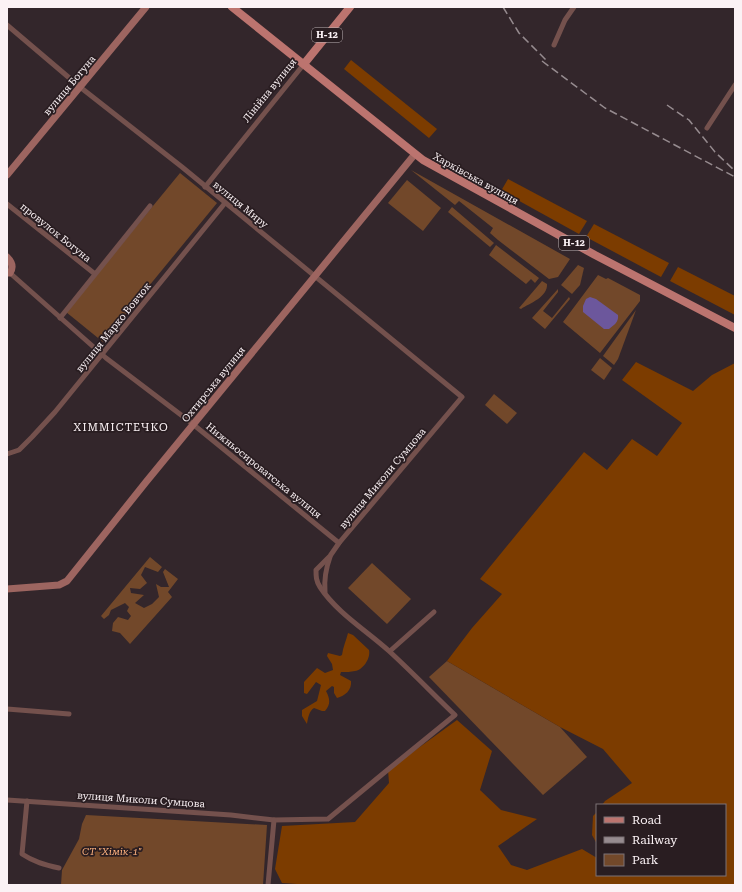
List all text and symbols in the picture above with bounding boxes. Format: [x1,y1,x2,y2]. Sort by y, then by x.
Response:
road number: Н-12 [312,28,342,42]
street label: вулиця Богуна [41,53,98,117]
street label: Лінійна вулиця [240,56,299,124]
street label: Харківська вулиця [431,150,521,207]
street label: вулиця Миру [211,179,270,230]
street label: провулок Богуна [18,201,93,264]
road number: Н-12 [559,236,589,250]
street label: вулиця Марко Вовчок [74,280,153,374]
street label: Охтирська вулиця [180,344,247,424]
street label: Нижньосироватська вулиця [204,420,324,520]
district label: ХІММІСТЕЧКО [73,421,169,434]
street label: вулиця Миколи Сумцова [337,425,428,531]
street label: вулиця Миколи Сумцова [77,790,206,809]
legend [596,804,726,876]
text: Road [632,813,662,827]
text: Railway [632,833,678,847]
park label: СТ "Хімік-1" [82,846,142,857]
text: Park [632,853,659,867]

